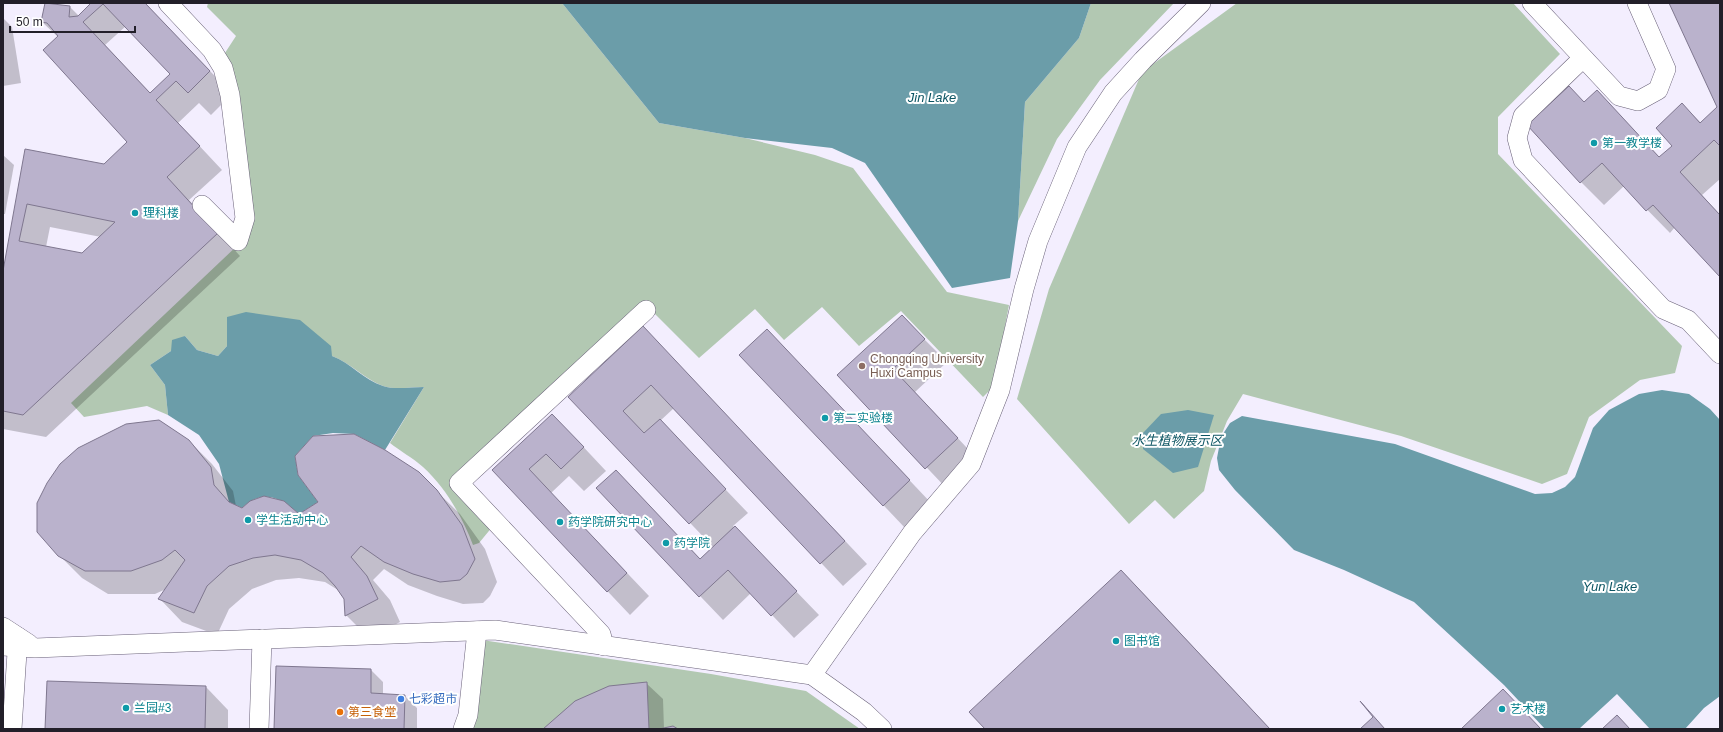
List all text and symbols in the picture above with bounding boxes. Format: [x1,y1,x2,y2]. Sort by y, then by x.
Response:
scale bar [10,8,135,34]
text: 50 m [16,15,43,29]
water label: Jin Lake [907,90,956,105]
place label: 第一教学楼 [1602,136,1662,150]
marker: 第一教学楼 [1589,138,1599,148]
place label: 理科楼 [143,206,179,220]
marker: 理科楼 [130,208,140,218]
place label: Chongqing University Huxi Campus [870,352,984,380]
marker: Chongqing University Huxi Campus [857,361,867,371]
place label: 第二实验楼 [833,411,893,425]
marker: 第二实验楼 [820,413,830,423]
water label: 水生植物展示区 [1131,433,1224,448]
place label: 学生活动中心 [256,513,328,527]
marker: 学生活动中心 [243,515,253,525]
place label: 药学院研究中心 [568,515,652,529]
marker: 药学院研究中心 [555,517,565,527]
place label: 药学院 [674,536,710,550]
marker: 药学院 [661,538,671,548]
water label: Yun Lake [1583,579,1637,594]
place label: 图书馆 [1124,634,1160,648]
marker: 图书馆 [1111,636,1121,646]
place label: 七彩超市 [409,692,457,706]
marker: 七彩超市 [396,694,406,704]
place label: 兰园#3 [134,701,172,715]
place label: 艺术楼 [1510,702,1546,716]
marker: 兰园#3 [121,703,131,713]
marker: 艺术楼 [1497,704,1507,714]
place label: 第三食堂 [348,705,396,719]
marker: 第三食堂 [335,707,345,717]

